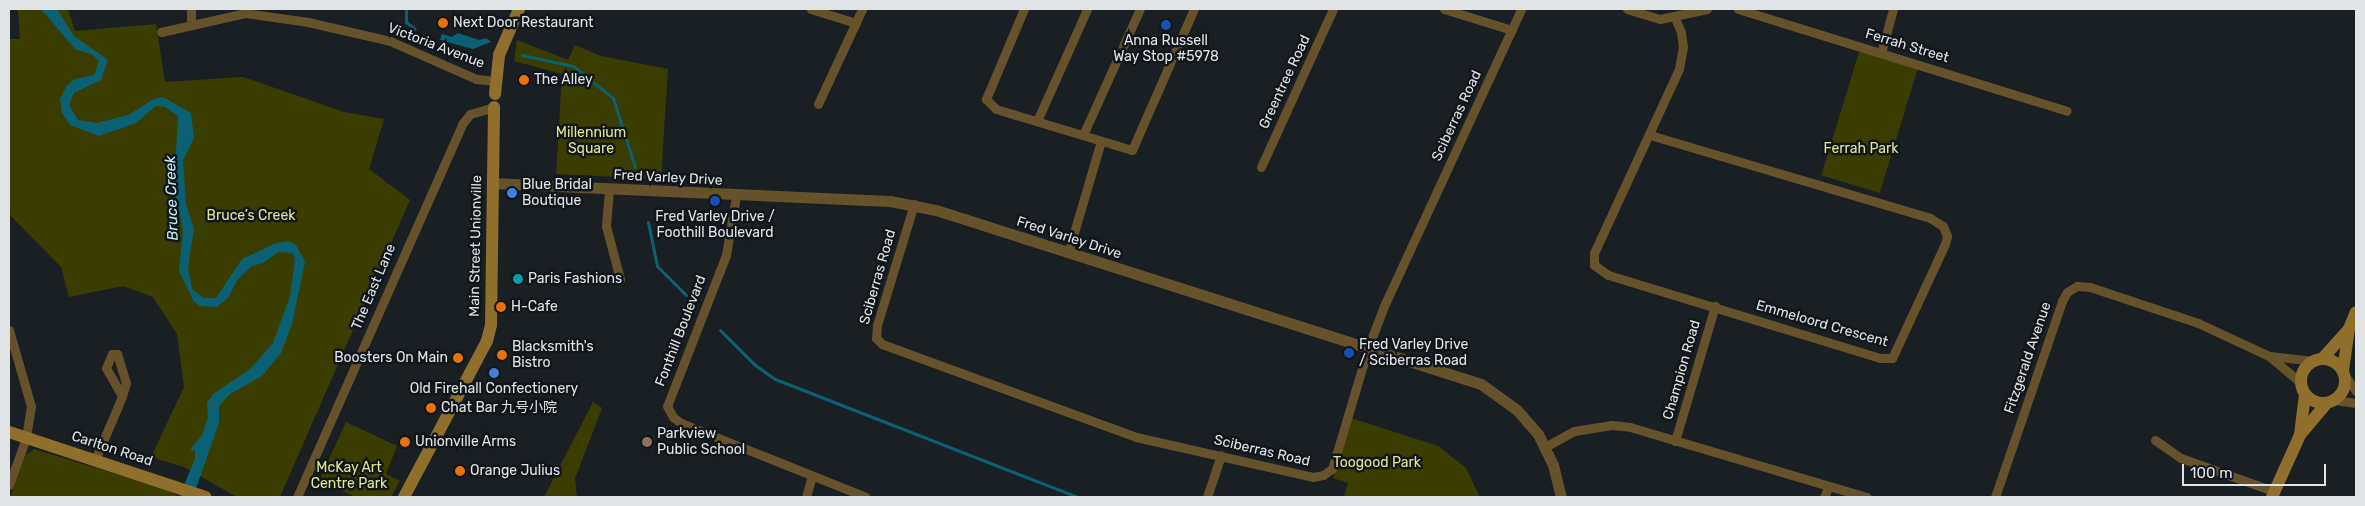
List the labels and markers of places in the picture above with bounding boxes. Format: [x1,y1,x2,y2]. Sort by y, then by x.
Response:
place label: Next Door Restaurant [453,15,594,31]
marker: Next Door Restaurant [437,17,449,29]
marker: Anna Russell Way Stop #5978 [1160,19,1172,31]
place label: Anna Russell Way Stop #5978 [1113,33,1219,65]
place label: The Alley [534,72,593,88]
marker: The Alley [518,74,530,86]
place label: Blue Bridal Boutique [522,177,592,210]
marker: Blue Bridal Boutique [506,187,518,199]
marker: Fred Varley Drive / Foothill Boulevard [709,195,721,207]
place label: Fred Varley Drive / Foothill Boulevard [655,209,775,242]
place label: Paris Fashions [528,271,622,287]
marker: Paris Fashions [512,273,524,285]
place label: H-Cafe [511,299,558,315]
marker: H-Cafe [495,301,507,313]
place label: Fred Varley Drive / Sciberras Road [1359,337,1469,370]
place label: Blacksmith's Bistro [512,339,594,372]
marker: Fred Varley Drive / Sciberras Road [1343,347,1355,359]
marker: Blacksmith's Bistro [496,349,508,361]
place label: Boosters On Main [334,350,448,366]
marker: Boosters On Main [452,352,464,364]
marker: Old Firehall Confectionery [488,367,500,379]
place label: Old Firehall Confectionery [410,381,578,397]
place label: Chat Bar 九号小院 [441,400,557,416]
marker: Chat Bar 九号小院 [425,402,437,414]
place label: Parkview Public School [657,426,745,458]
place label: Unionville Arms [415,434,517,450]
marker: Unionville Arms [399,436,411,448]
marker: Parkview Public School [641,436,653,448]
place label: Orange Julius [470,463,560,479]
marker: Orange Julius [454,465,466,477]

